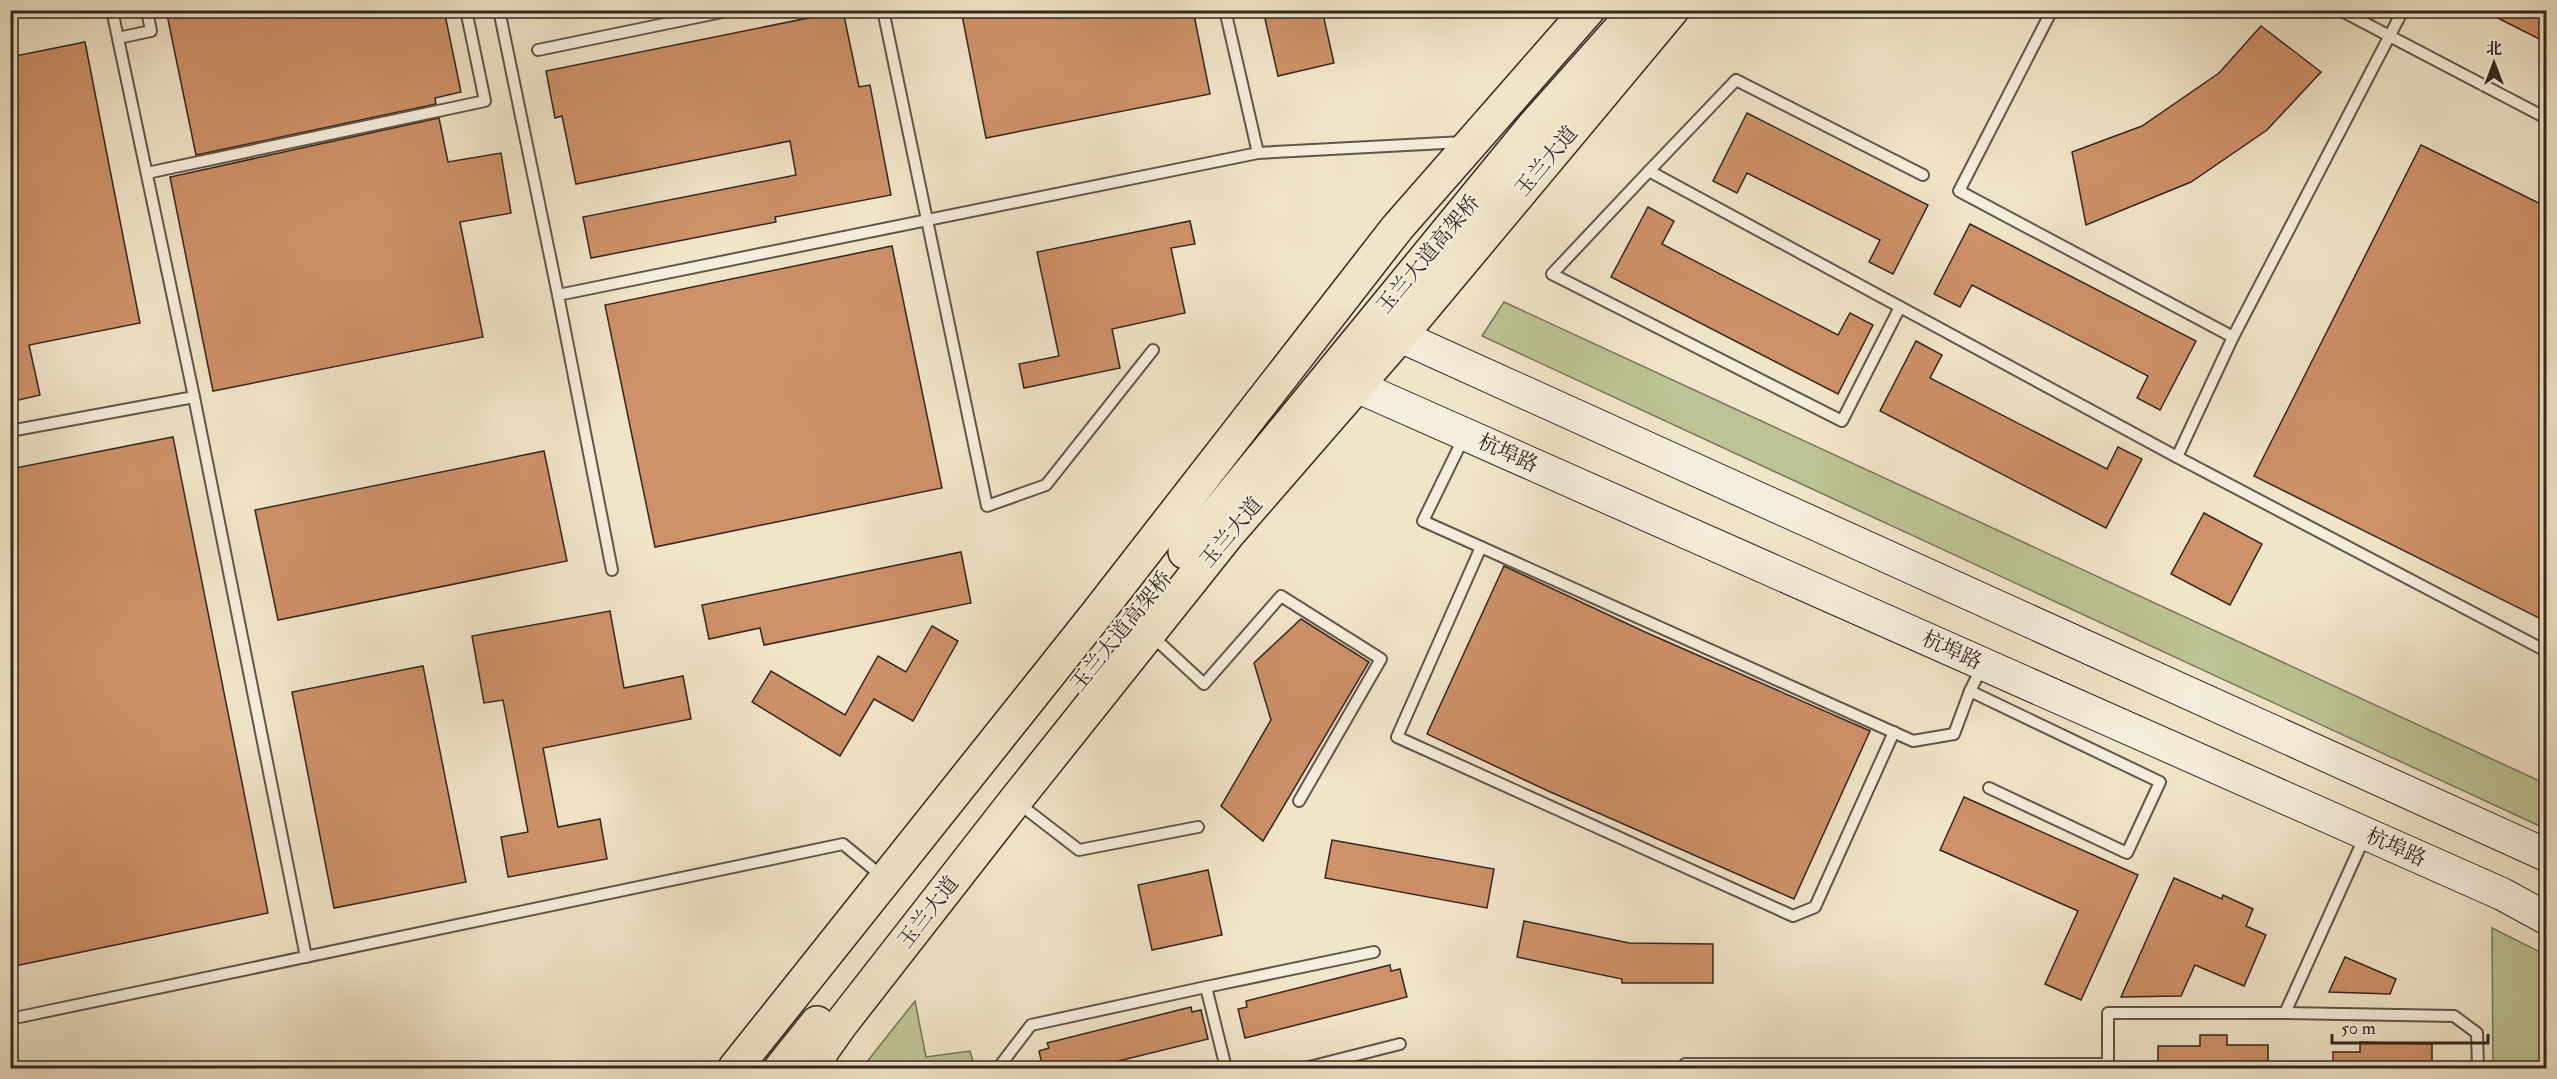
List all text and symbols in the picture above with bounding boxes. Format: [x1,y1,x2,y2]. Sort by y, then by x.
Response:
north arrow [2464,33,2524,93]
text: 北 [2486,39,2502,59]
street label: 玉兰大道 [1509,120,1584,202]
street label: 玉兰大道高架桥 [1371,189,1486,319]
street label: 杭埠路 [1474,428,1542,479]
street label: 玉兰大道 [1194,491,1269,573]
street label: 玉兰大道高架桥 [1065,566,1178,697]
street label: 杭埠路 [1918,625,1986,676]
street label: 杭埠路 [2362,822,2430,873]
street label: 玉兰大道 [892,871,965,954]
scale bar [2332,1007,2488,1045]
text: 50 m [2341,1017,2376,1040]

